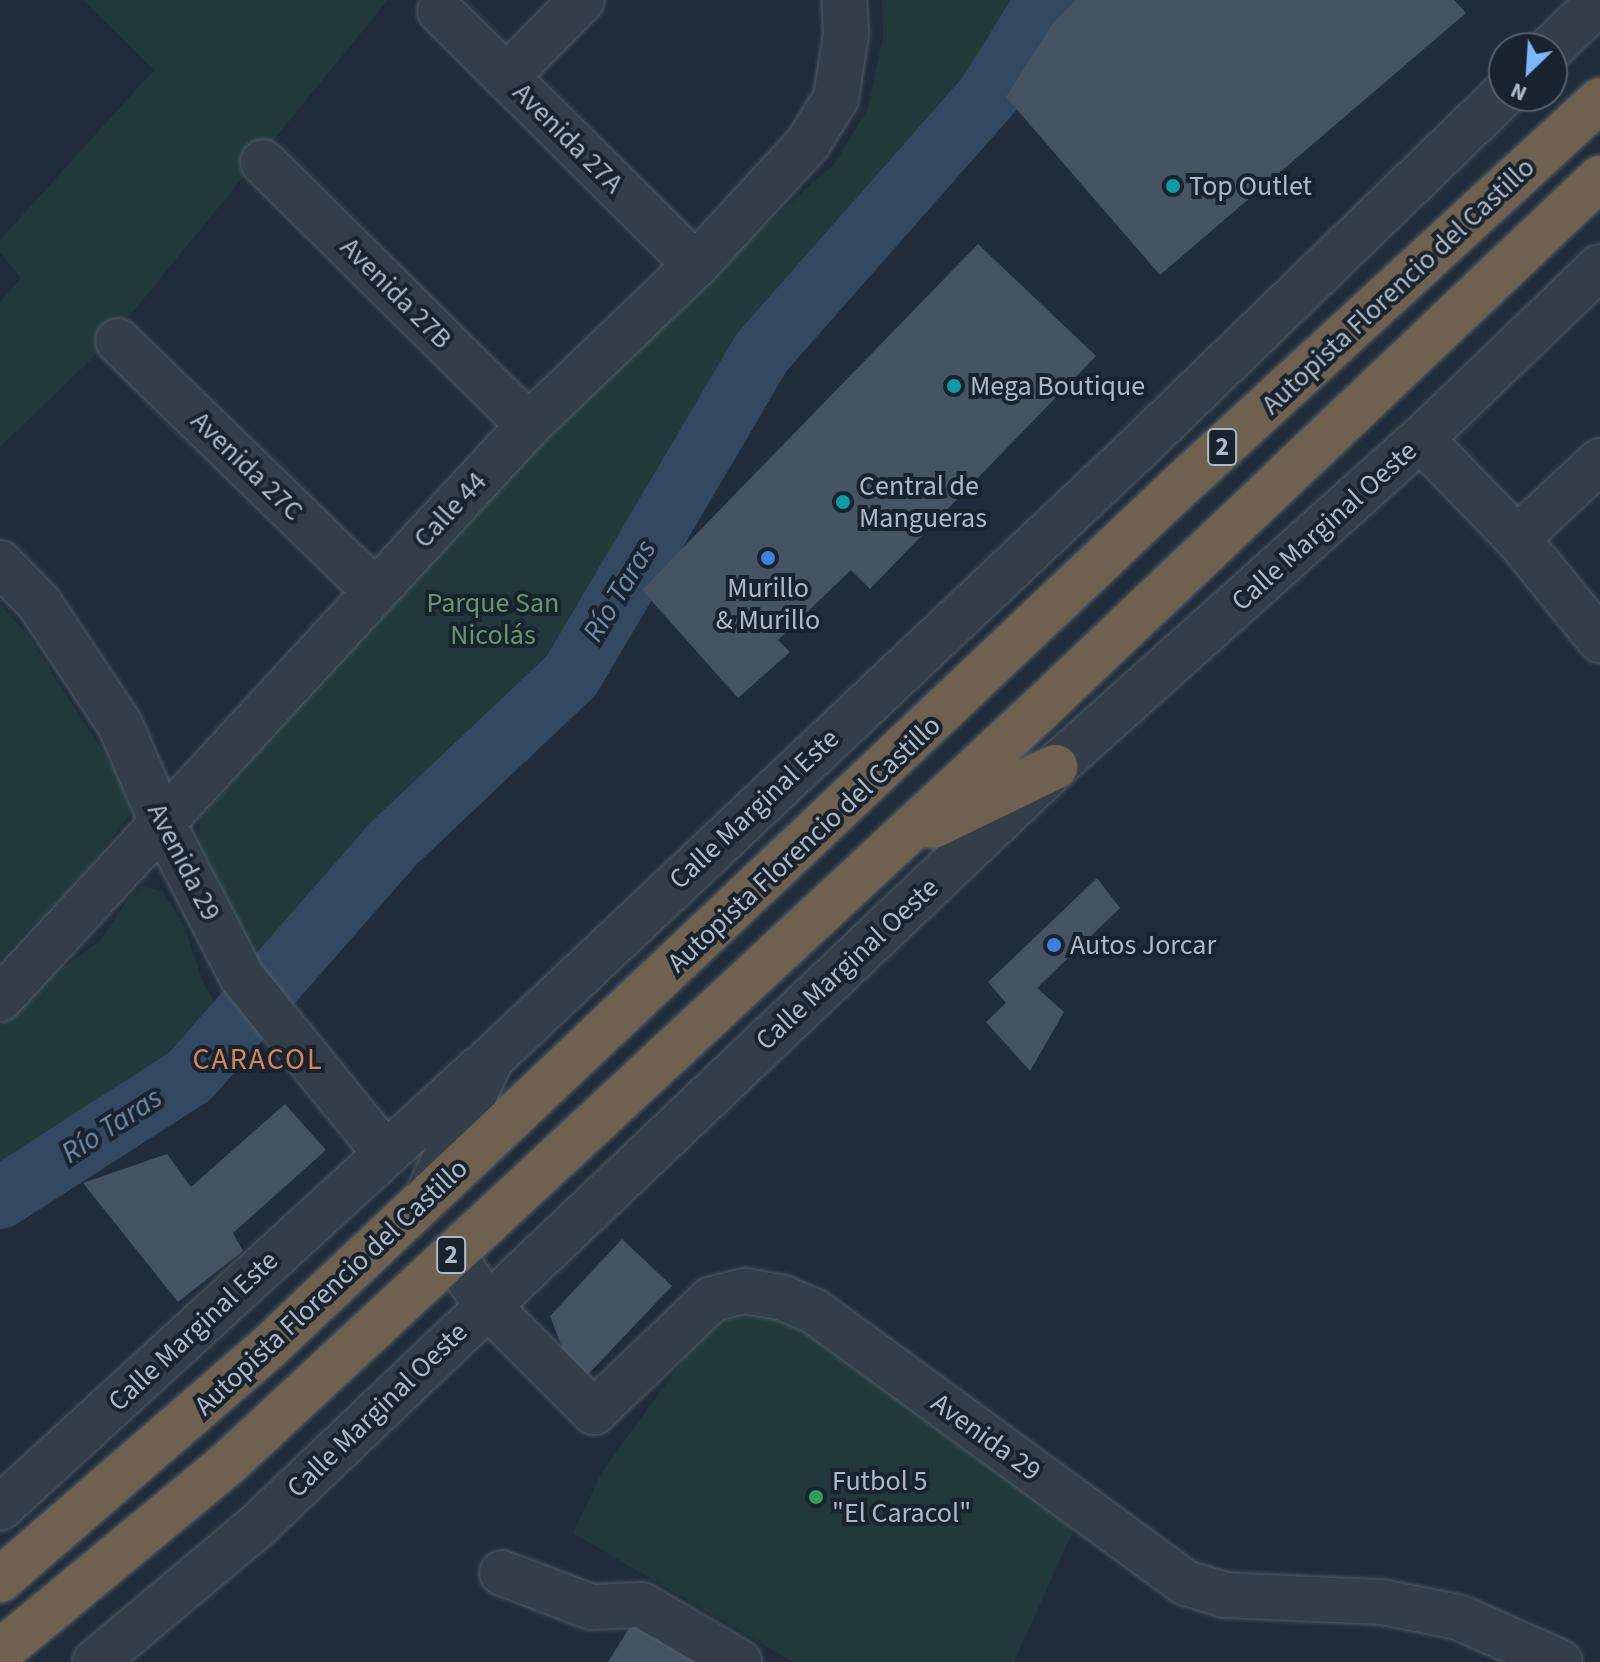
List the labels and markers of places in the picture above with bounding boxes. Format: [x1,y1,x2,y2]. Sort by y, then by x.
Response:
place label: Top Outlet [1189,169,1312,203]
marker: Top Outlet [1164,177,1182,195]
place label: Mega Boutique [970,369,1145,403]
marker: Mega Boutique [945,377,963,395]
place label: Central de Mangueras [859,469,987,535]
marker: Central de Mangueras [834,493,852,511]
marker: Murillo & Murillo [759,549,777,567]
place label: Murillo & Murillo [716,571,820,637]
place label: Autos Jorcar [1070,928,1216,962]
marker: Autos Jorcar [1045,936,1063,954]
place label: Futbol 5 "El Caracol" [832,1464,971,1530]
marker: Futbol 5 "El Caracol" [807,1488,825,1506]

